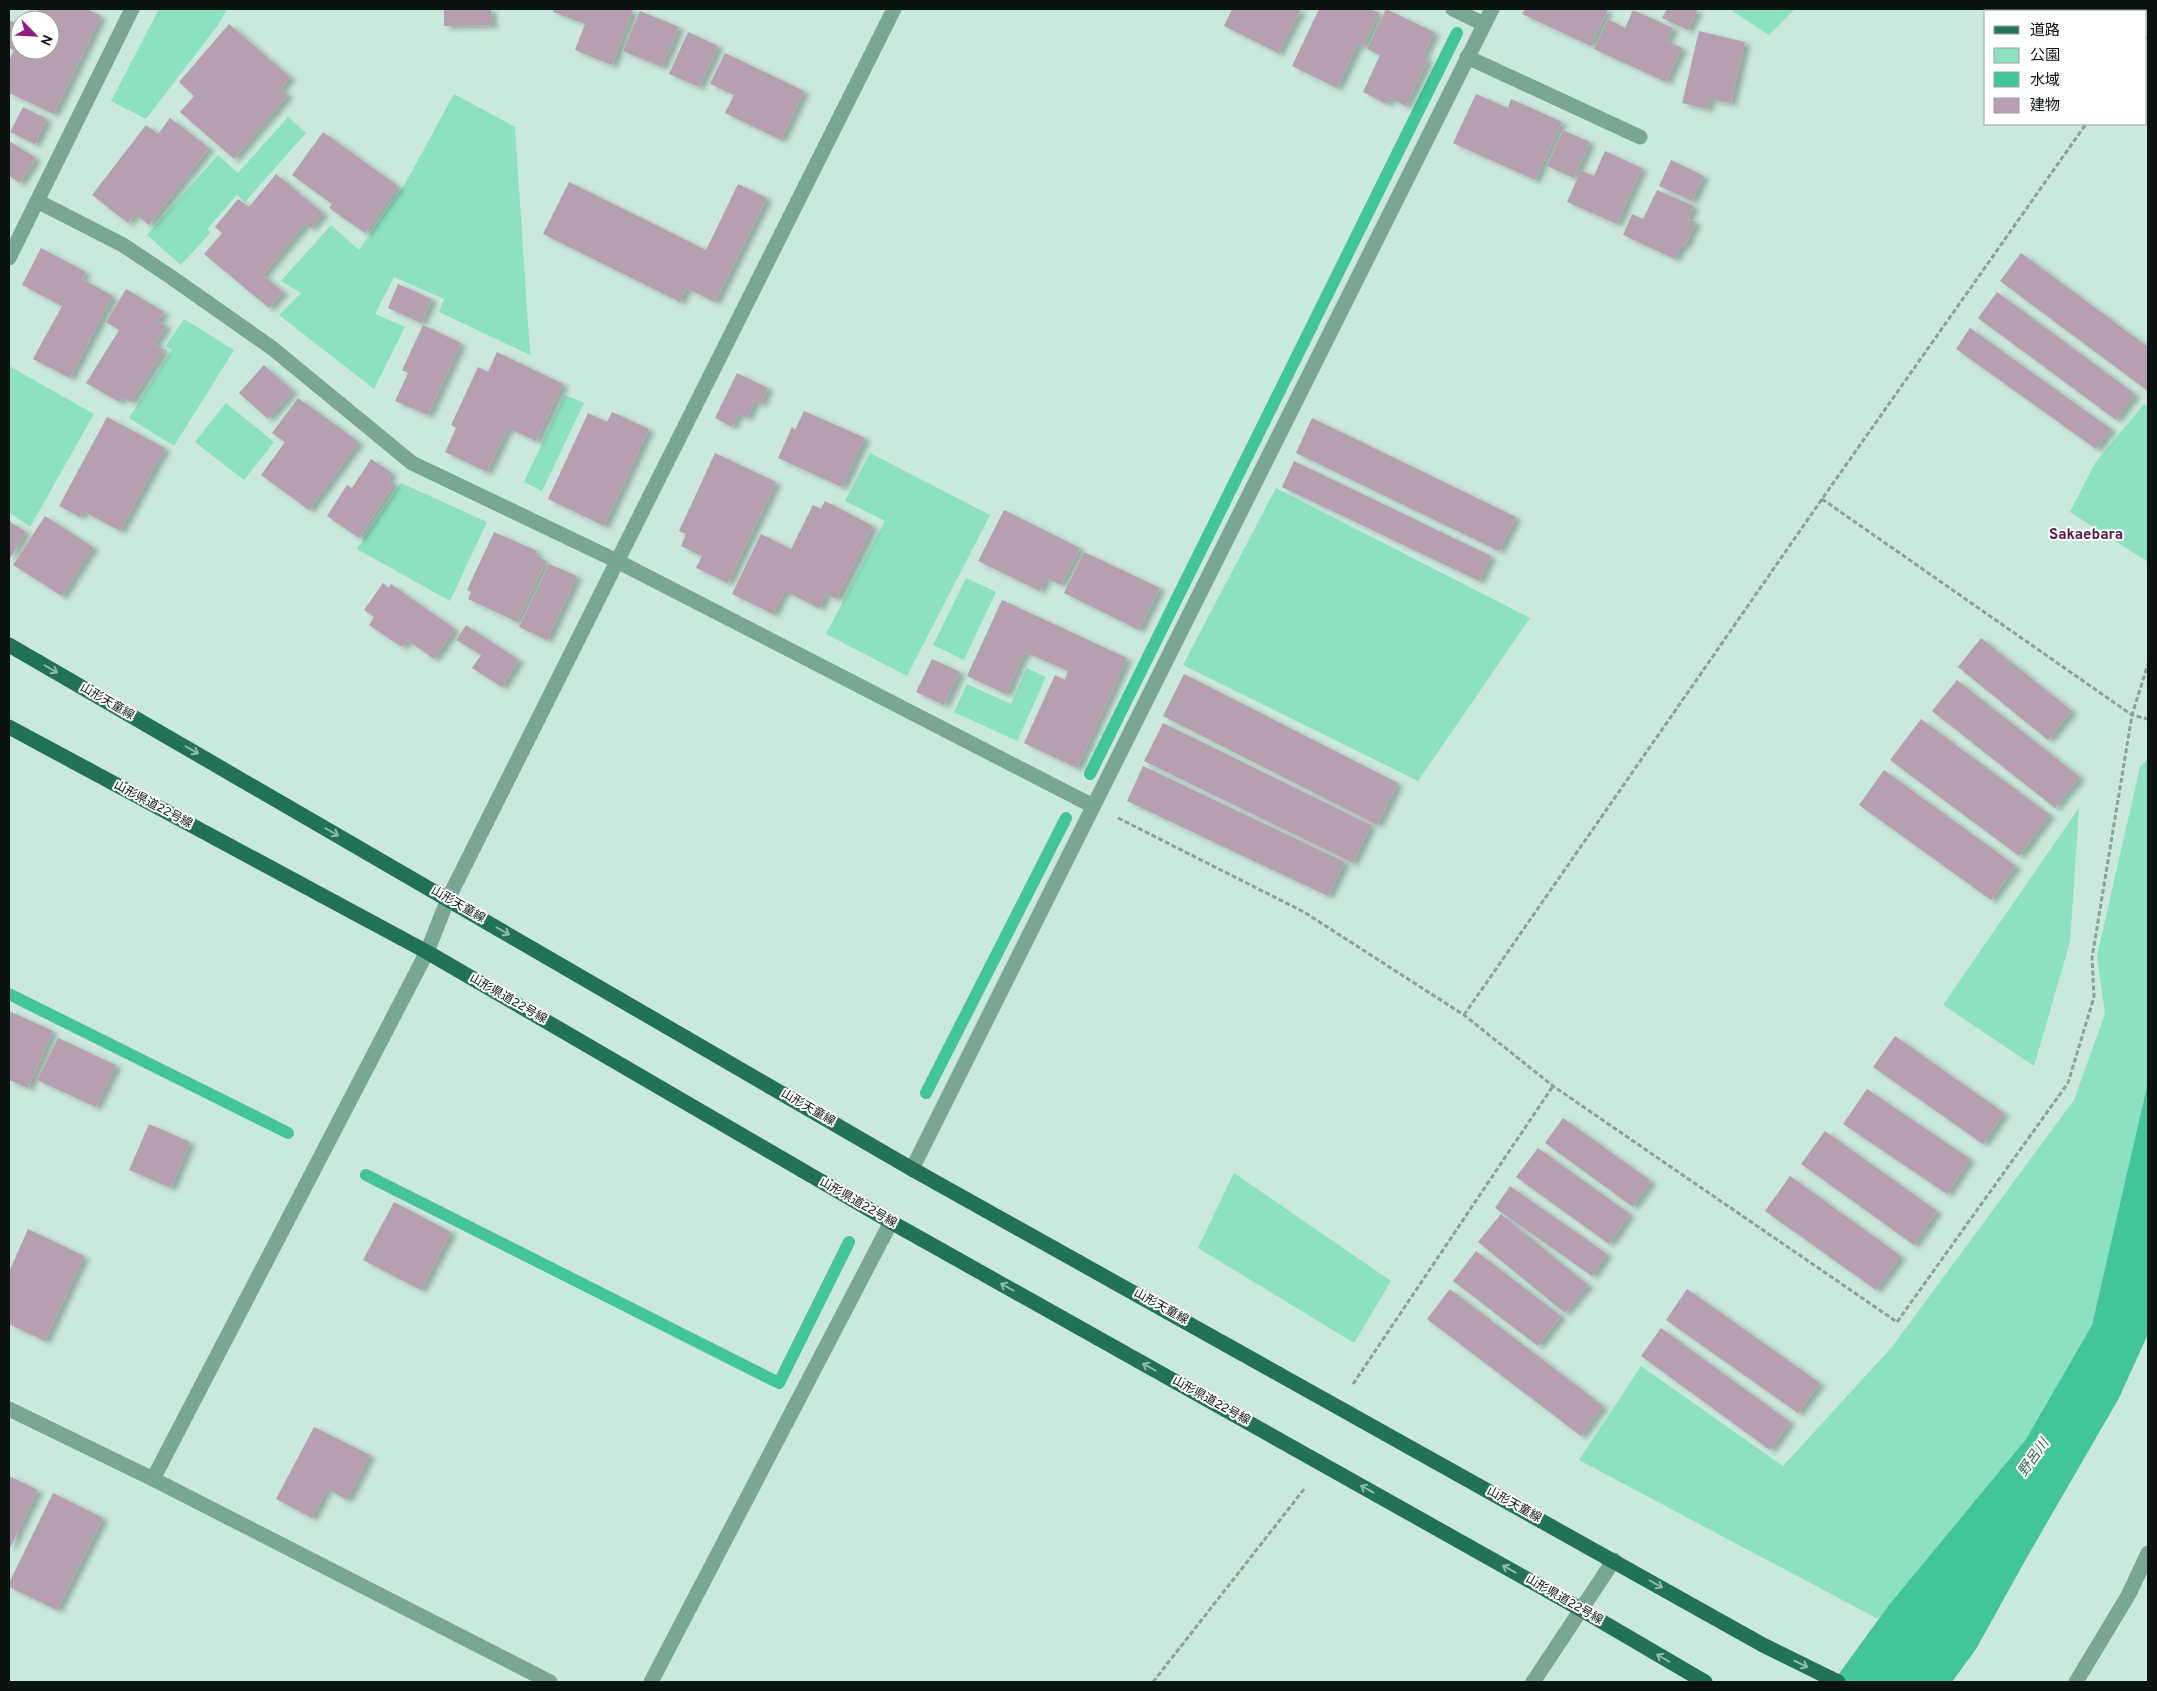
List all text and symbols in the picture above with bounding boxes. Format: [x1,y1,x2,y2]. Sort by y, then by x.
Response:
north arrow [10,10,60,60]
legend [1984,10,2147,125]
text: 道路 [2030,22,2060,41]
text: N [36,32,55,48]
text: 公園 [2030,47,2060,66]
text: 水域 [2030,72,2060,91]
text: 建物 [2030,97,2060,116]
district label: Sakaebara [2049,526,2123,545]
one-way arrow [43,665,58,674]
street label: 山形天童線 [77,680,137,724]
one-way arrow [184,746,198,756]
street label: 山形県道22号線 [111,778,195,832]
one-way arrow [325,827,340,837]
street label: 山形天童線 [428,883,488,927]
one-way arrow [495,927,510,936]
street label: 山形県道22号線 [466,970,550,1028]
street label: 山形天童線 [778,1086,838,1130]
street label: 山形県道22号線 [816,1174,900,1232]
one-way arrow [1001,1282,1015,1292]
street label: 山形天童線 [1131,1285,1191,1329]
one-way arrow [1142,1361,1157,1371]
street label: 山形県道22号線 [1169,1373,1253,1429]
water label: 野呂川 [2015,1434,2054,1480]
street label: 山形天童線 [1484,1483,1544,1527]
one-way arrow [1360,1484,1375,1494]
one-way arrow [1502,1563,1516,1573]
street label: 山形県道22号線 [1522,1571,1606,1629]
one-way arrow [1649,1580,1663,1590]
one-way arrow [1656,1652,1671,1662]
one-way arrow [1793,1659,1808,1669]

